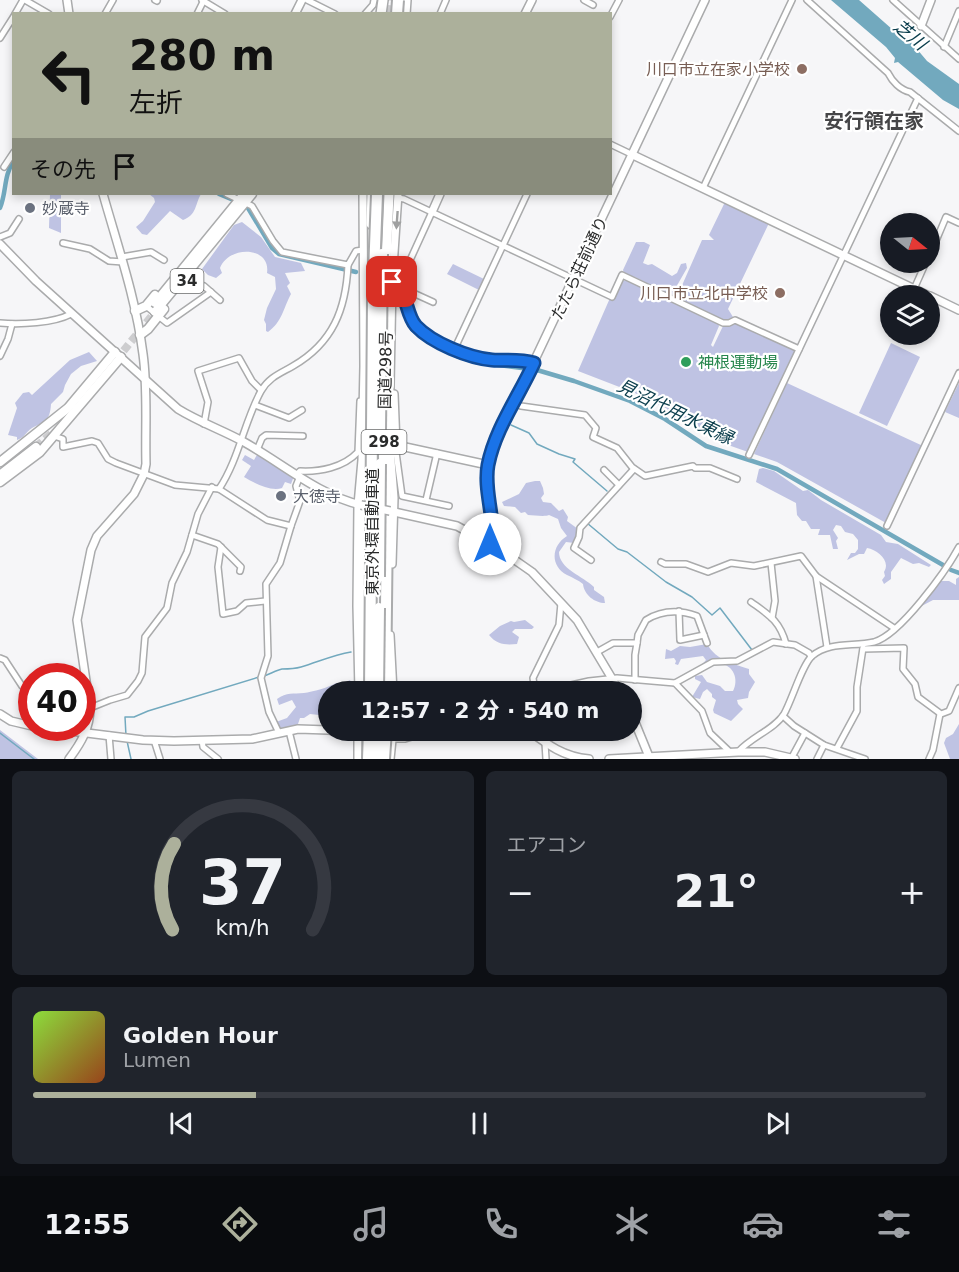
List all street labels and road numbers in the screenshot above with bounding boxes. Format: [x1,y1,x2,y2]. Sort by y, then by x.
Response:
street label: たたら荘前通り [547,213,612,323]
road number: 34 [170,269,204,293]
street label: 国道298号 [375,331,396,409]
road number: 298 [362,430,406,454]
street label: 東京外環自動車道 [363,468,382,596]

